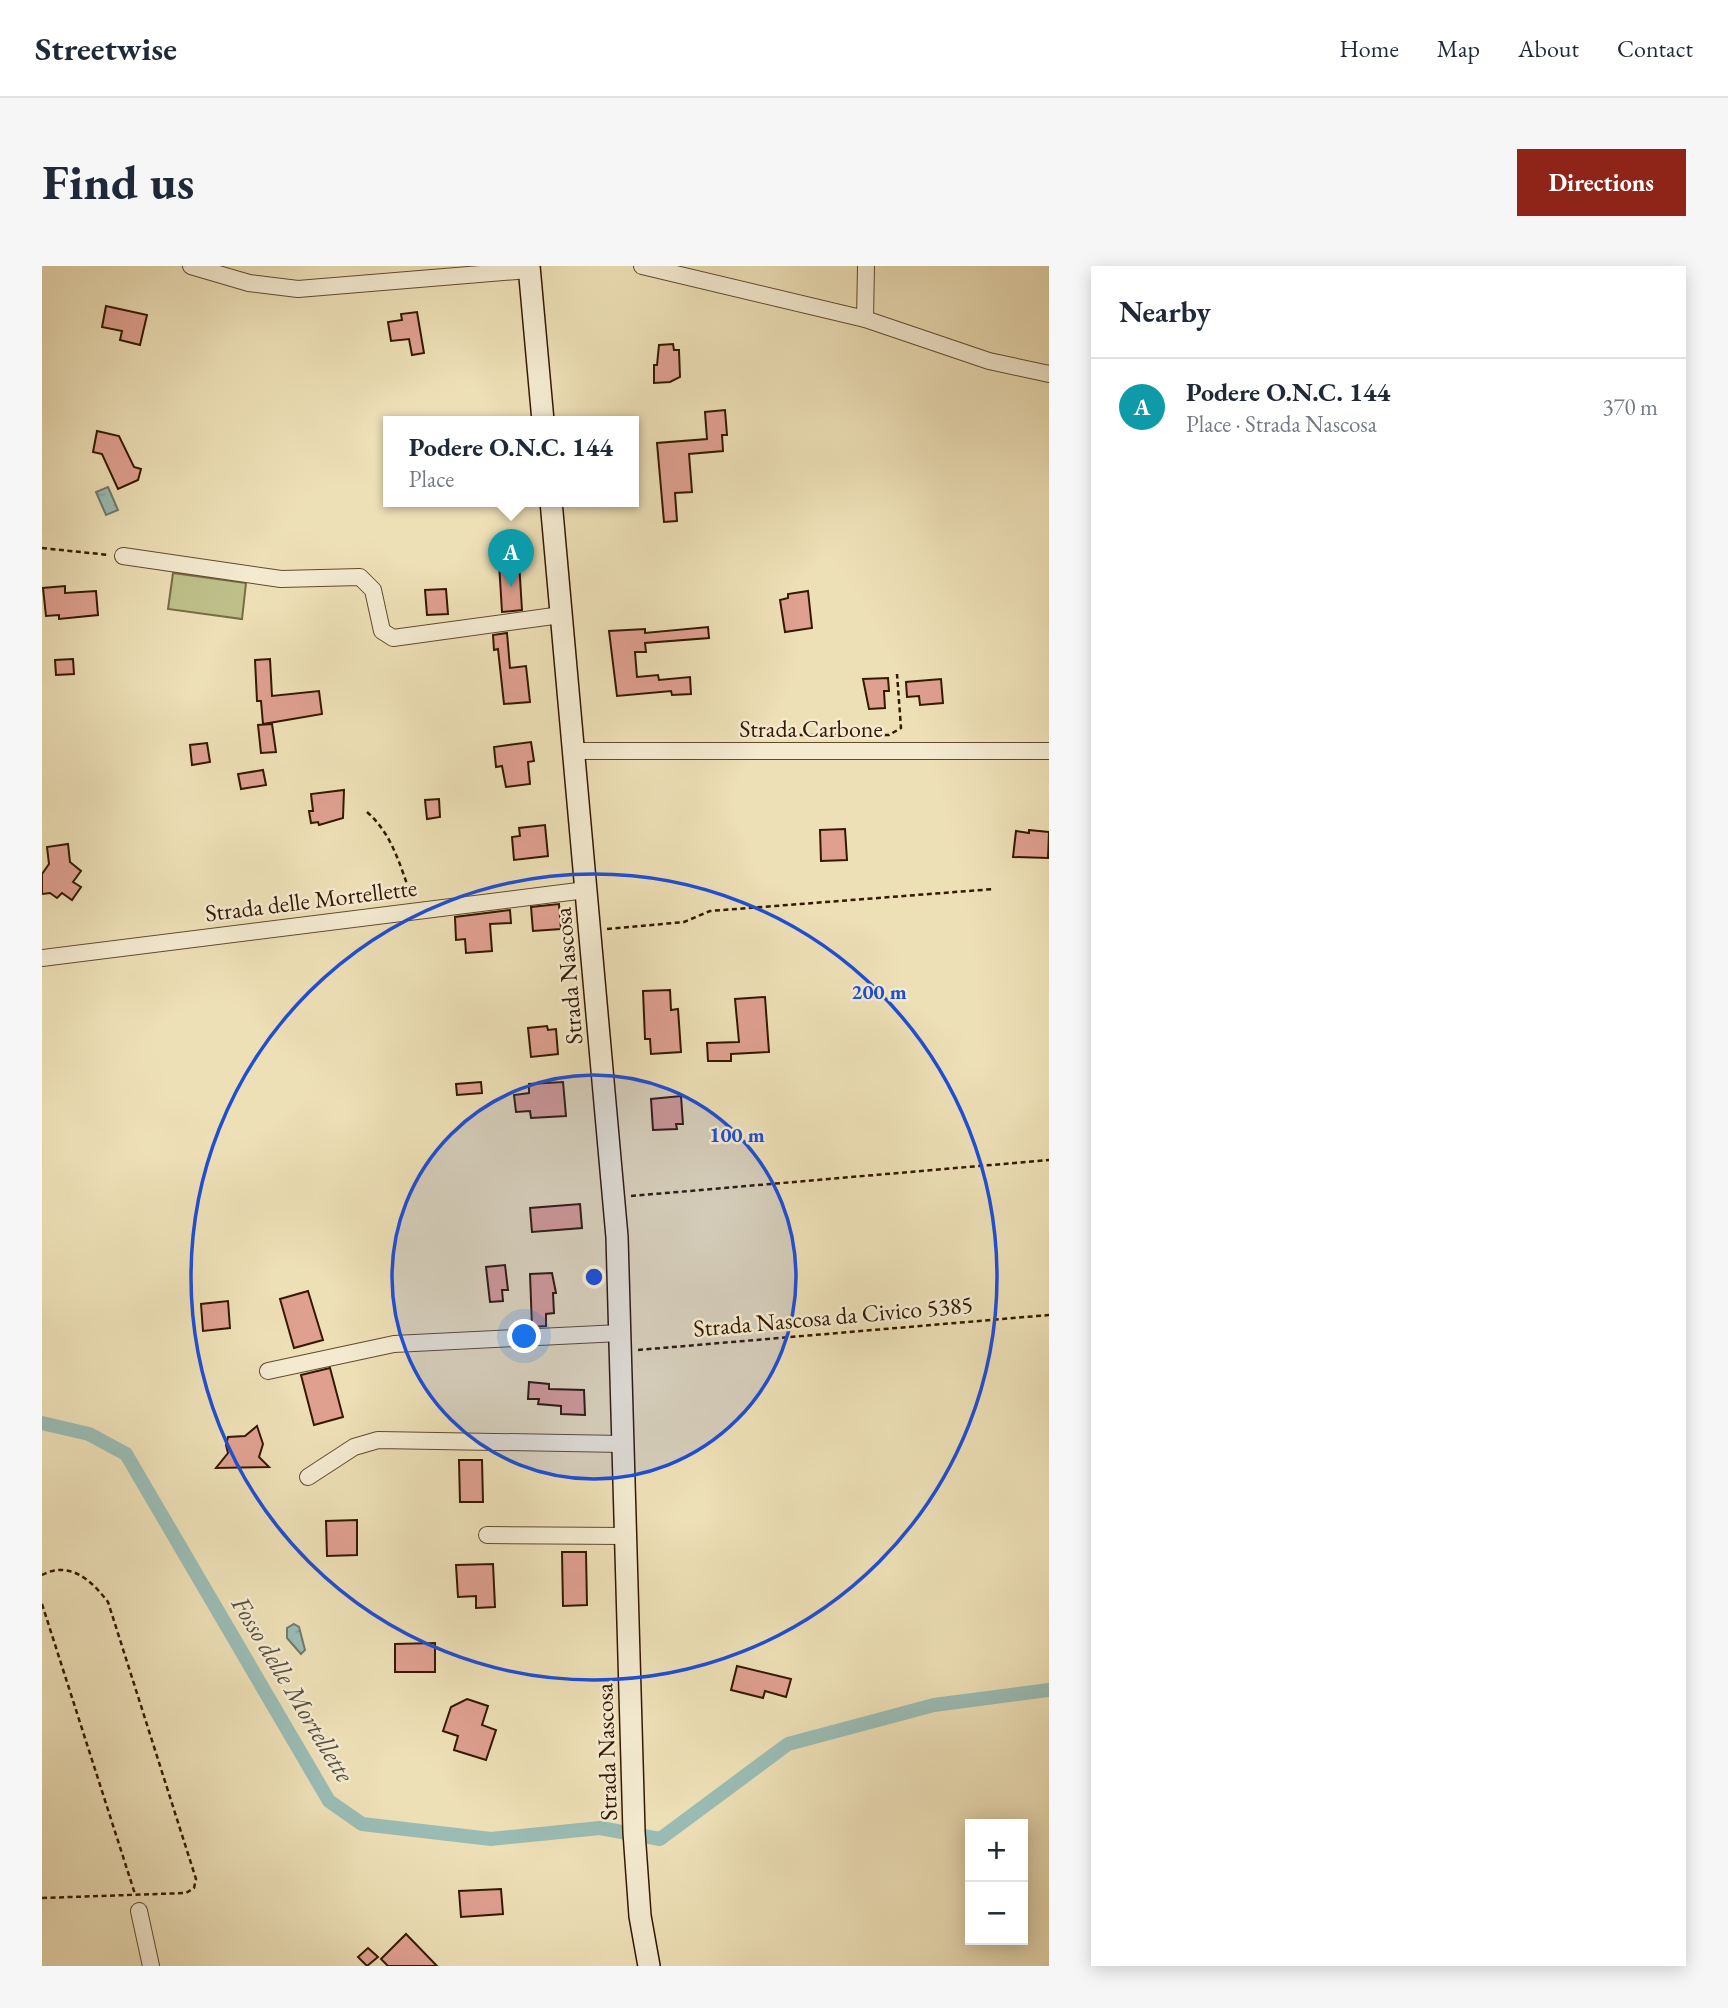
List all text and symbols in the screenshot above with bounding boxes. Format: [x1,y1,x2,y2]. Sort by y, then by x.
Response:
text: Streetwise [35,27,177,70]
text: Home [1339,33,1399,64]
text: Map [1437,33,1480,64]
text: About [1518,33,1579,64]
text: Contact [1617,33,1693,64]
button: Directions [1517,149,1686,216]
text: Find us [42,150,194,214]
text: Nearby [1119,292,1211,331]
text: Podere O.N.C. 144 [1186,375,1390,409]
text: A [1134,392,1150,422]
text: 370 m [1602,392,1658,422]
text: Place · Strada Nascosa [1186,409,1377,439]
popup [383,416,639,507]
text: Podere O.N.C. 144 [409,430,613,464]
text: Place [409,464,454,494]
pin: A [488,529,534,587]
street label: Strada Carbone [739,713,883,744]
street label: Strada delle Mortellette [203,872,419,928]
street label: Strada Nascosa [547,906,589,1046]
text: 200 m [851,978,907,1005]
text: 100 m [709,1121,765,1148]
centre of rings [582,1265,606,1289]
street label: Strada Nascosa da Civico 5385 [692,1288,974,1344]
your location [507,1319,541,1353]
water label: Fosso delle Mortellette [223,1589,363,1789]
street label: Strada Nascosa [588,1682,624,1821]
map controls [965,1819,1028,1945]
button: + [965,1819,1028,1882]
button: − [965,1882,1028,1945]

